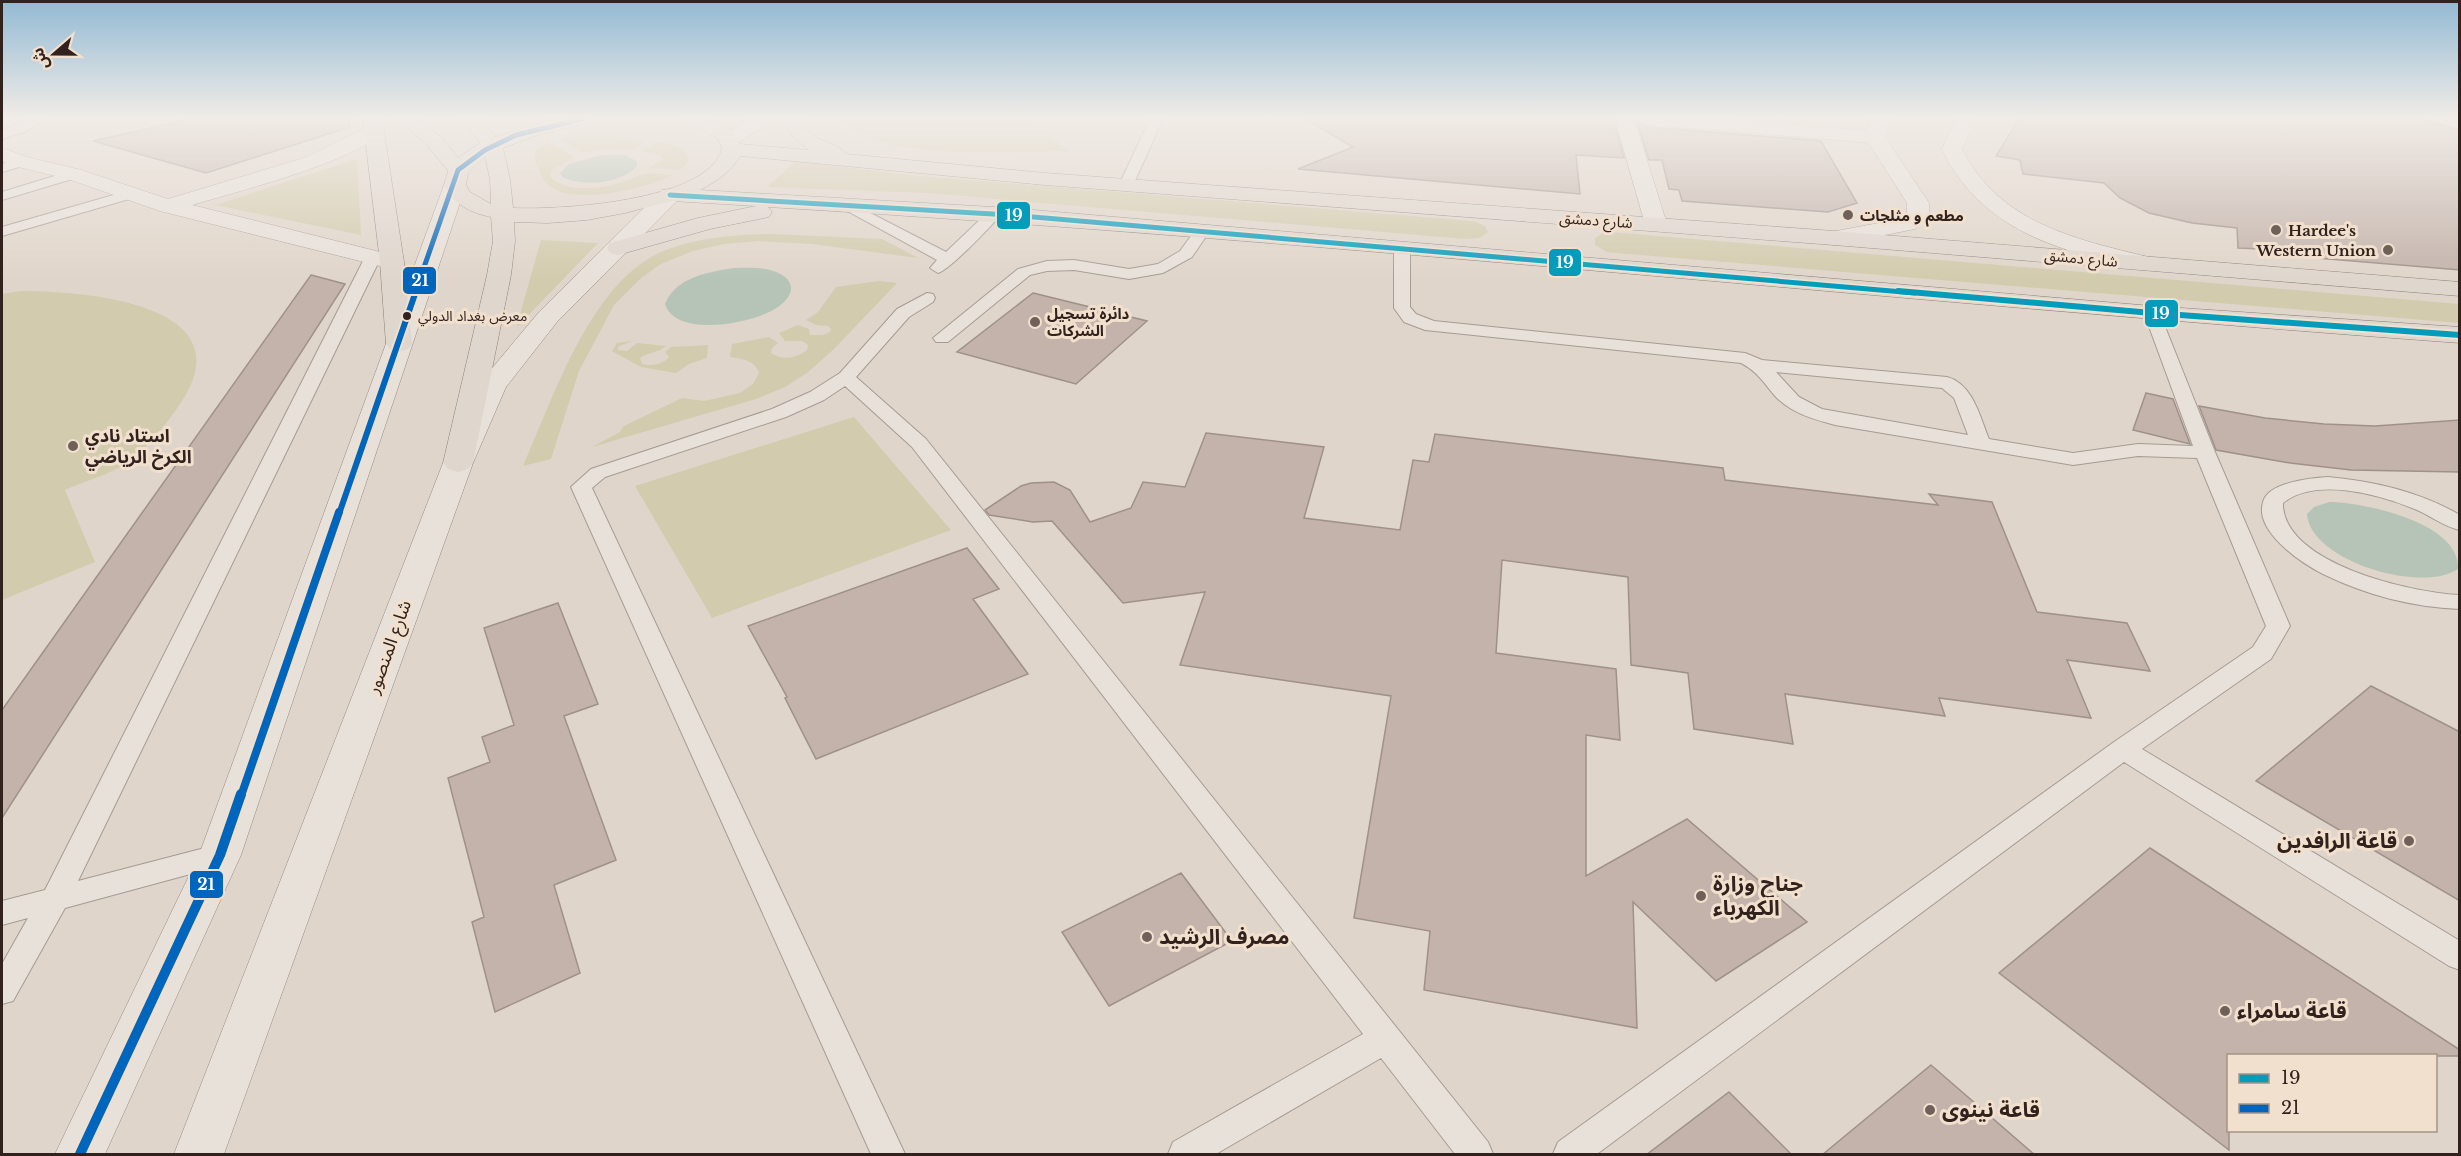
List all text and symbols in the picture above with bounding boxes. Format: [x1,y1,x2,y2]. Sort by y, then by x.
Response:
north arrow [24,24,84,84]
text: ش [27,45,53,73]
line badge: 19 [996,201,1031,230]
text: 19 [1005,205,1023,225]
place label: مطعم و مثلجات [1860,206,1964,227]
street label: شارع دمشق [1558,208,1634,235]
marker: مطعم و مثلجات [1841,208,1855,222]
place label: Hardee's [2288,221,2356,240]
marker: Hardee's [2269,223,2283,237]
place label: Western Union [2255,241,2376,260]
marker: Western Union [2381,243,2395,257]
street label: شارع دمشق [2043,245,2119,274]
line badge: 19 [1548,248,1582,277]
text: 19 [1556,252,1574,272]
line badge: 21 [402,266,437,295]
text: 21 [411,270,429,290]
line badge: 19 [2144,299,2179,328]
text: 19 [2152,303,2170,323]
place label: دائرة تسجيل الشركات [1047,304,1130,340]
place label: معرض بغداد الدولي [418,307,527,327]
marker: معرض بغداد الدولي [401,310,413,322]
marker: دائرة تسجيل الشركات [1028,315,1042,329]
place label: استاد نادي الكرخ الرياضي [85,425,192,471]
marker: استاد نادي الكرخ الرياضي [66,439,80,453]
street label: شارع المنصور [362,597,419,699]
place label: قاعة الرافدين [2277,828,2397,854]
marker: قاعة الرافدين [2402,834,2416,848]
line badge: 21 [189,870,224,899]
place label: جناح وزارة الكهرباء [1713,871,1803,921]
text: 21 [197,874,215,894]
marker: جناح وزارة الكهرباء [1694,889,1708,903]
place label: مصرف الرشيد [1159,924,1290,950]
marker: مصرف الرشيد [1140,930,1154,944]
place label: قاعة سامراء [2237,998,2347,1024]
marker: قاعة سامراء [2218,1004,2232,1018]
legend [2227,1054,2437,1132]
text: 19 [2281,1067,2301,1089]
place label: قاعة نينوى [1942,1097,2040,1123]
text: 21 [2281,1097,2300,1119]
marker: قاعة نينوى [1923,1103,1937,1117]

